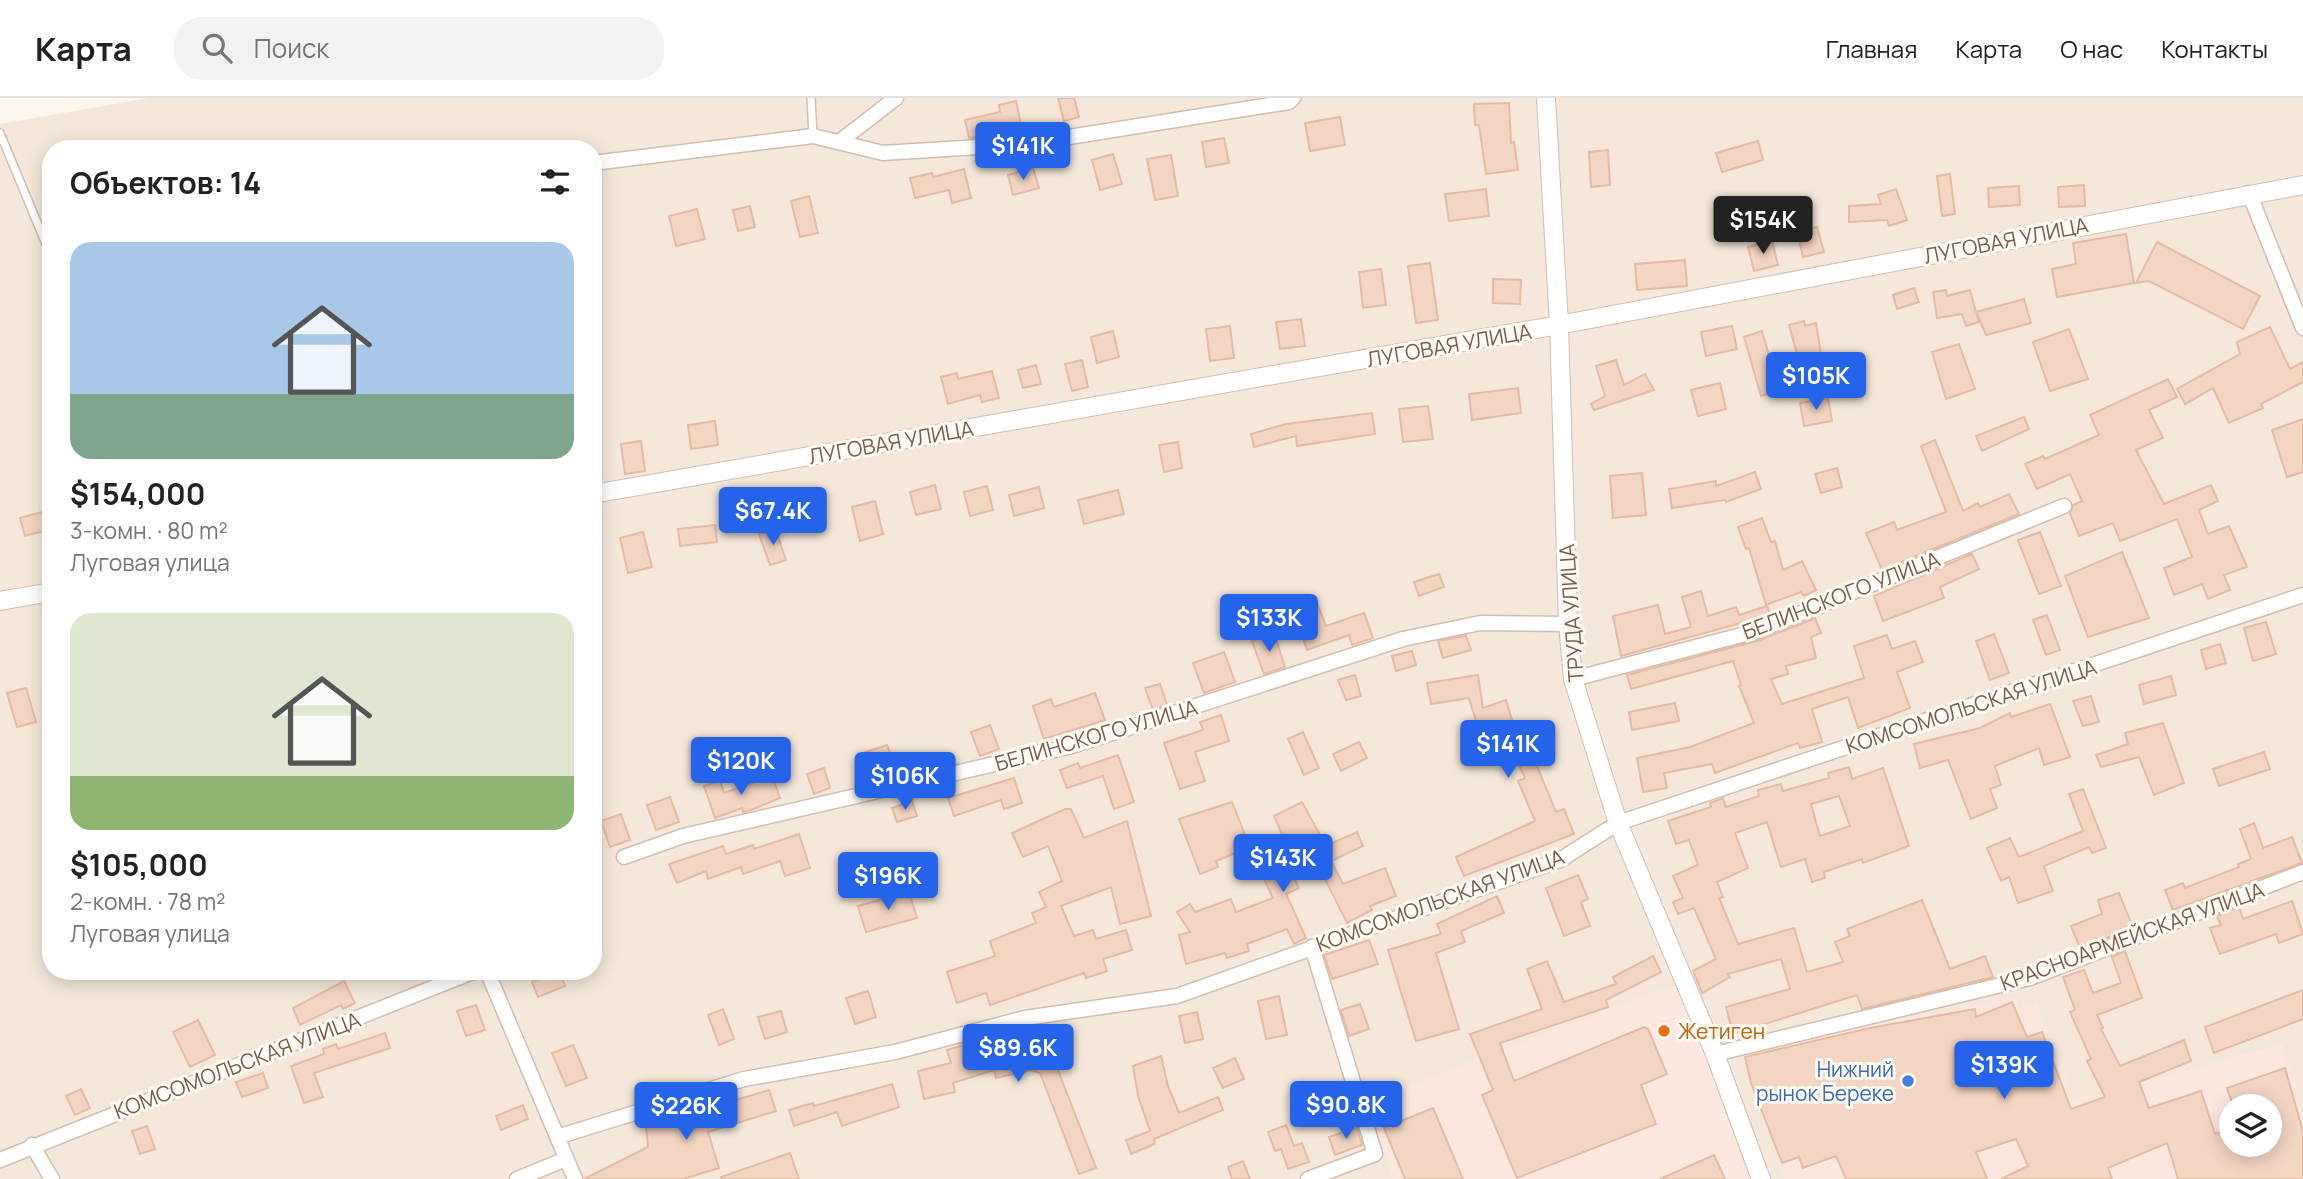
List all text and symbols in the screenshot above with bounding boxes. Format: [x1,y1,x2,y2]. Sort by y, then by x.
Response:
search box [174,17,664,80]
text: Карта [35,26,132,71]
icon: search [198,29,236,67]
text: Поиск [254,30,329,66]
text: Главная [1826,32,1917,65]
text: Карта [1955,32,2022,65]
text: О нас [2060,32,2123,65]
text: Контакты [2161,32,2268,65]
pin: $141K [974,122,1072,182]
text: $141K [991,129,1055,161]
text: Объектов: 14 [70,162,261,203]
icon: filters [536,163,574,201]
pin: $154K [1714,197,1812,256]
text: $154K [1730,203,1796,235]
street label: ЛУГОВАЯ УЛИЦА [1921,210,2091,270]
icon: home [259,287,385,413]
street label: ЛУГОВАЯ УЛИЦА [1364,317,1534,373]
pin: $105K [1767,352,1865,412]
text: $105K [1782,359,1850,391]
street label: ЛУГОВАЯ УЛИЦА [806,414,976,470]
text: $154,000 [70,473,206,514]
pin: $67.4K [716,488,830,547]
text: $67.4K [735,494,811,526]
text: 3-комн. · 80 m² [70,514,228,546]
street label: ТРУДА УЛИЦА [1552,543,1590,683]
street label: БЕЛИНСКОГО УЛИЦА [1738,544,1944,646]
text: Луговая улица [70,546,230,578]
pin: $133K [1220,594,1318,654]
text: $133K [1236,601,1302,633]
street label: КОМСОМОЛЬСКАЯ УЛИЦА [1842,652,2100,760]
icon: home [259,658,385,784]
street label: БЕЛИНСКОГО УЛИЦА [991,693,1201,777]
pin: $141K [1459,720,1557,780]
text: $141K [1476,727,1540,759]
pin: $120K [692,738,790,797]
text: $120K [707,744,775,776]
pin: $106K [856,752,954,812]
text: $106K [871,759,939,791]
pin: $143K [1234,834,1332,894]
text: $143K [1250,841,1316,873]
street label: КОМСОМОЛЬСКАЯ УЛИЦА [1312,842,1568,958]
text: $105,000 [70,844,208,885]
pin: $196K [839,852,937,912]
text: $196K [854,859,922,891]
street label: КРАСНОАРМЕЙСКАЯ УЛИЦА [1996,875,2268,997]
text: 2-комн. · 78 m² [70,885,226,917]
text: Луговая улица [70,917,230,949]
street label: КОМСОМОЛЬСКАЯ УЛИЦА [110,1005,364,1125]
place label: Жетиген [1678,1017,1765,1045]
marker: Жетиген [1656,1023,1672,1039]
pin: $89.6K [961,1024,1075,1084]
text: $89.6K [979,1031,1057,1063]
pin: $139K [1955,1042,2053,1101]
text: $139K [1970,1048,2038,1080]
place label: Нижний рынок Береке [1756,1055,1894,1107]
marker: Нижний рынок Береке [1900,1073,1916,1089]
pin: $226K [637,1082,735,1142]
pin: $90.8K [1289,1082,1403,1141]
text: $90.8K [1306,1088,1386,1120]
text: $226K [650,1089,722,1121]
map controls [2219,1094,2282,1157]
button: layers [2219,1094,2282,1157]

